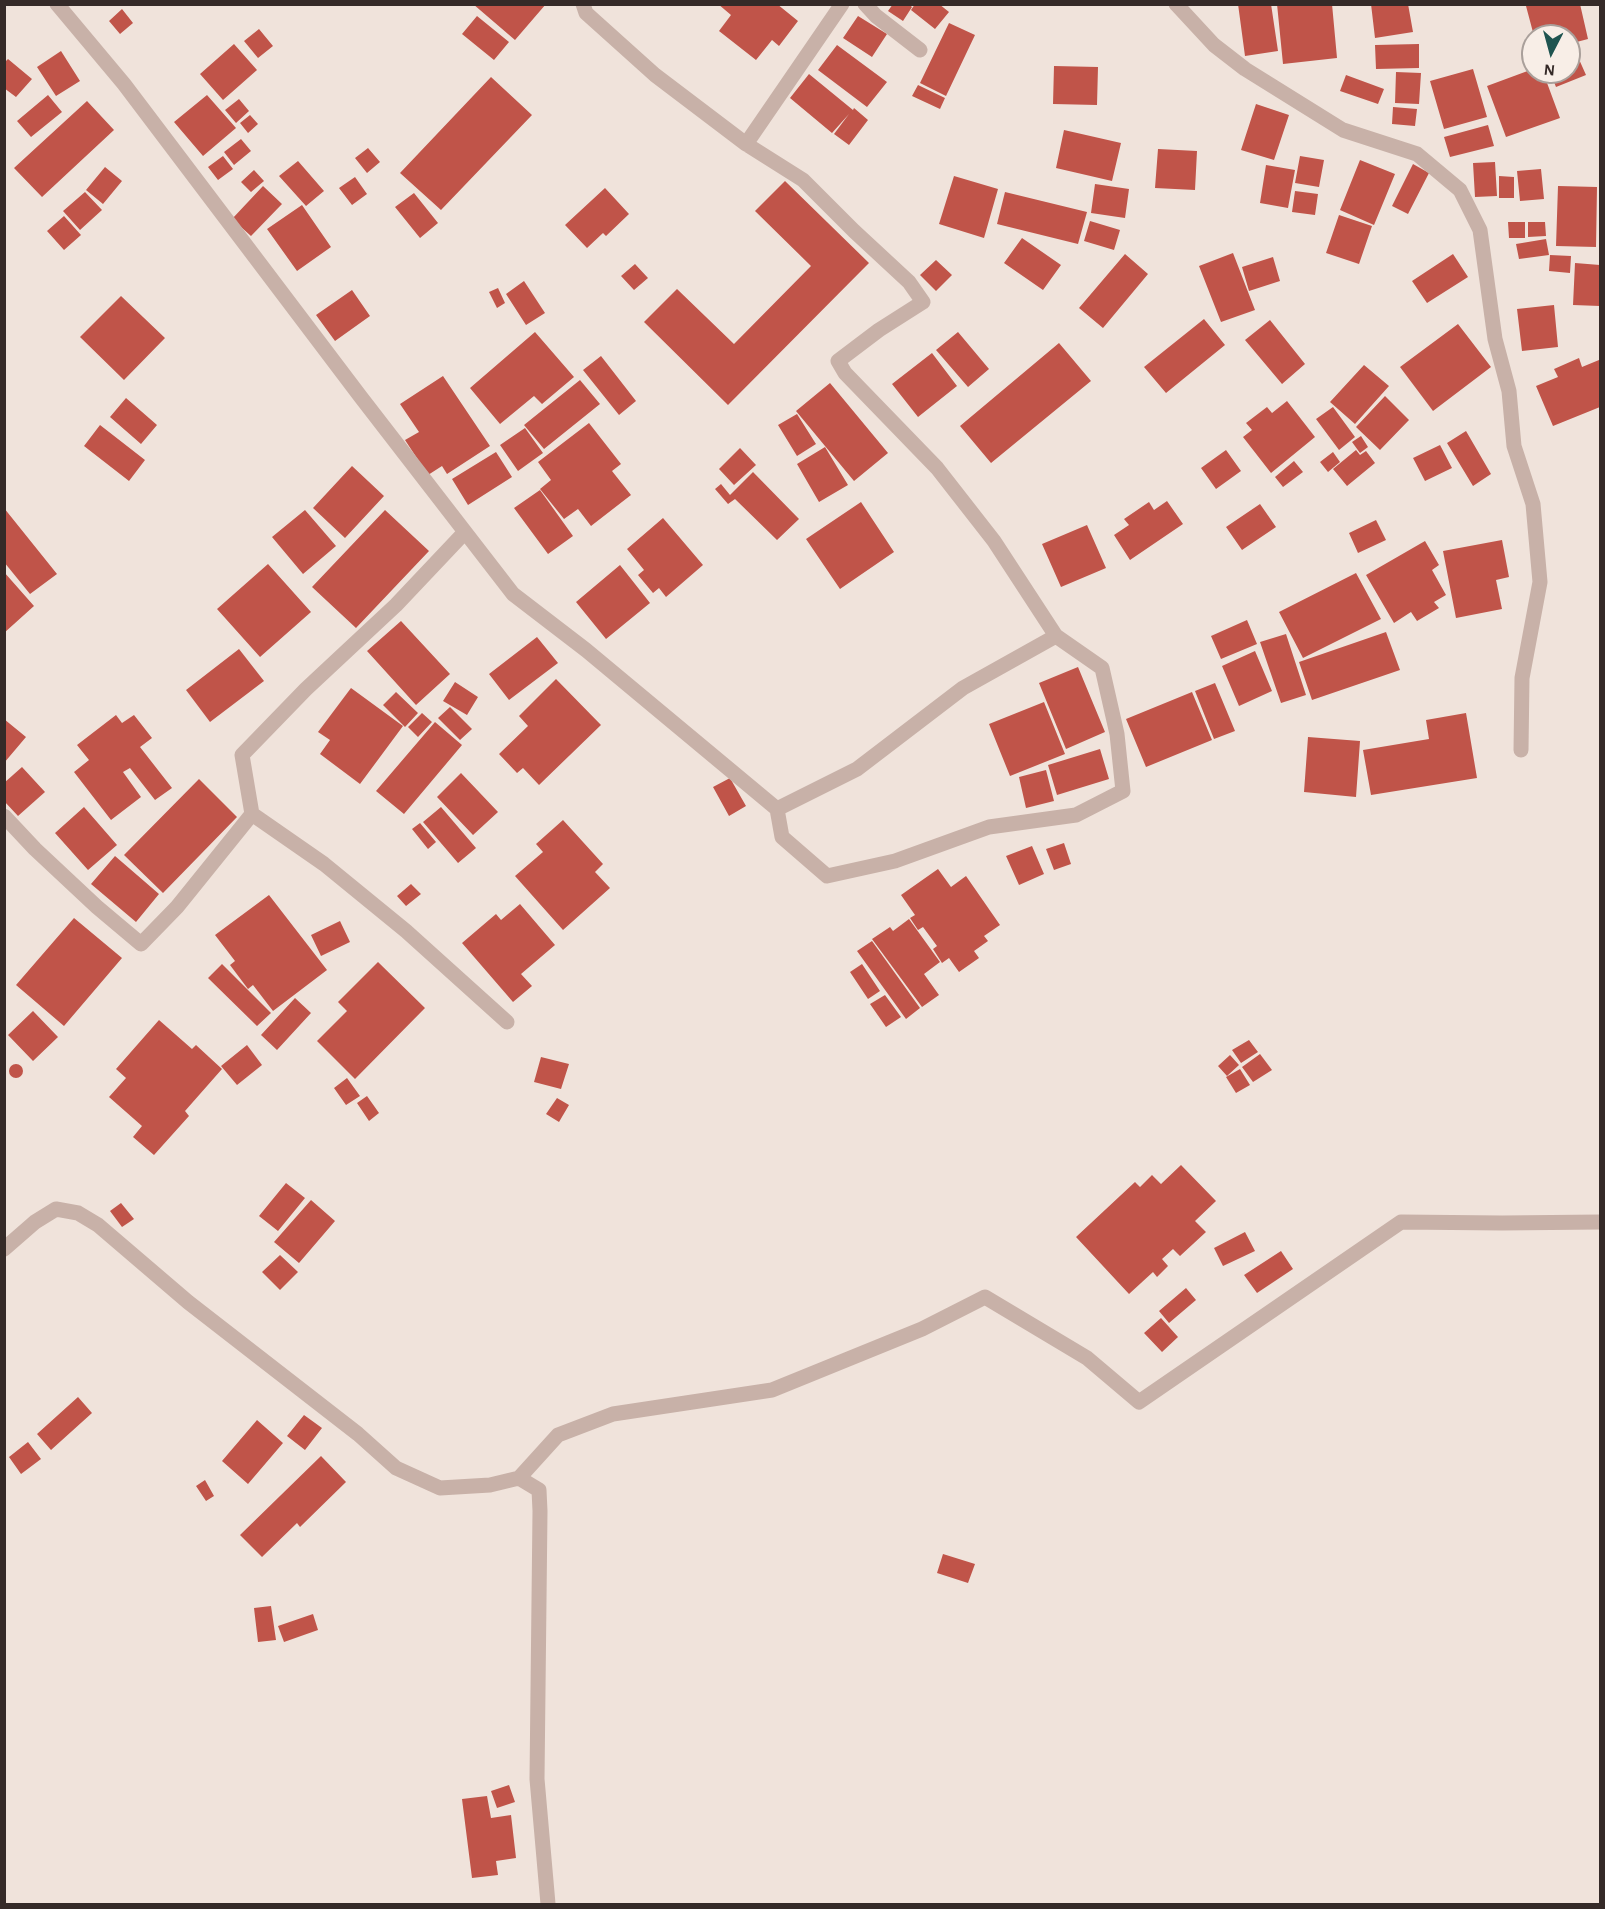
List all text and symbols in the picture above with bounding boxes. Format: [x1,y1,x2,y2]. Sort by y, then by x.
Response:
north arrow [1521,24,1581,84]
text: N [1543,61,1556,78]

